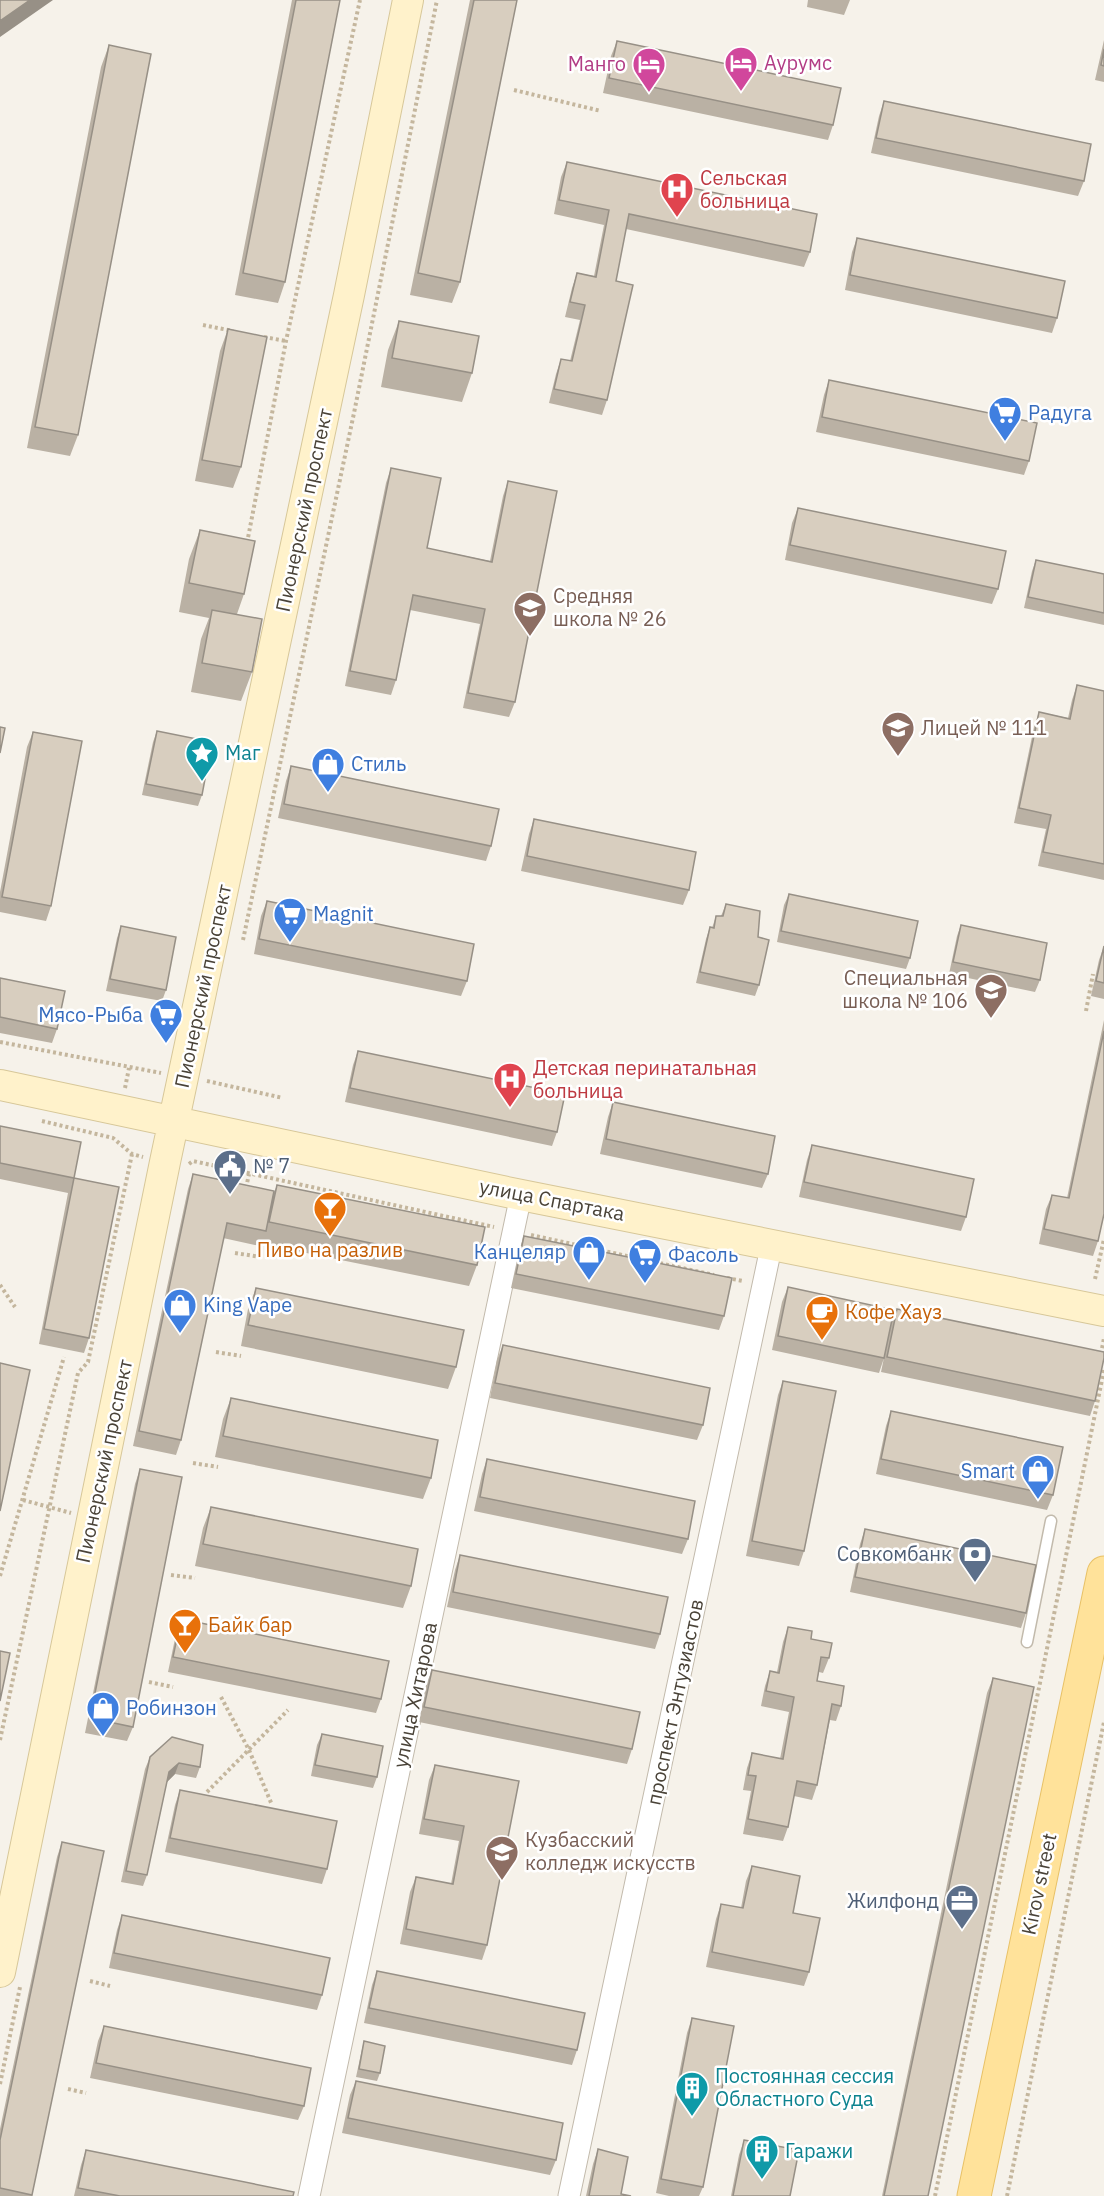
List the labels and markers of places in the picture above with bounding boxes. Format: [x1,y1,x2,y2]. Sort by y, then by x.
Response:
hotel icon: Аурумс [723,45,759,92]
hotel icon: Манго [631,46,667,93]
place label: Аурумс [764,49,832,76]
place label: Манго [568,50,626,77]
place label: Сельская больница [700,164,791,214]
hospital icon: Сельская больница [659,171,695,218]
supermarket icon: Радуга [987,395,1023,442]
place label: Радуга [1028,399,1092,426]
place label: Средняя школа № 26 [553,582,667,632]
school or university icon: Средняя школа № 26 [512,590,548,637]
school or university icon: Лицей № 111 [880,710,916,757]
place label: Лицей № 111 [921,714,1047,741]
place icon: Маг [184,735,220,782]
place label: Маг [225,739,261,766]
shop icon: Стиль [310,746,346,793]
place label: Стиль [351,750,406,777]
supermarket icon: Magnit [272,896,308,943]
place label: Magnit [313,900,374,927]
place label: Специальная школа № 106 [842,964,968,1014]
school or university icon: Специальная школа № 106 [973,972,1009,1019]
supermarket icon: Мясо-Рыба [148,997,184,1044]
place label: Мясо-Рыба [38,1001,143,1028]
place label: Детская перинатальная больница [533,1054,757,1104]
hospital icon: Детская перинатальная больница [492,1061,528,1108]
public building icon: № 7 [212,1148,248,1195]
place label: № 7 [253,1152,290,1179]
bar icon: Пиво на разлив [312,1190,348,1237]
shop icon: Канцеляр [571,1234,607,1281]
place label: Пиво на разлив [257,1236,403,1263]
supermarket icon: Фасоль [627,1237,663,1284]
place label: Канцеляр [474,1238,566,1265]
place label: Фасоль [668,1241,738,1268]
shop icon: King Vape [162,1287,198,1334]
place label: King Vape [203,1291,292,1318]
cafe icon: Кофе Хауз [804,1294,840,1341]
place label: Кофе Хауз [845,1298,942,1325]
shop icon: Smart [1020,1453,1056,1500]
place label: Smart [961,1457,1015,1484]
bank icon: Совкомбанк [957,1536,993,1583]
place label: Совкомбанк [837,1540,952,1567]
bar icon: Байк бар [167,1607,203,1654]
place label: Байк бар [208,1611,292,1638]
shop icon: Робинзон [85,1690,121,1737]
place label: Робинзон [126,1694,217,1721]
place label: Кузбасский колледж искусств [525,1826,696,1876]
school or university icon: Кузбасский колледж искусств [484,1834,520,1881]
office icon: Жилфонд [944,1883,980,1930]
place label: Жилфонд [847,1887,939,1914]
place label: Постоянная сессия Областного Суда [715,2062,894,2112]
building icon: Постоянная сессия Областного Суда [674,2070,710,2117]
building icon: Гаражи [744,2133,780,2180]
place label: Гаражи [785,2137,853,2164]

